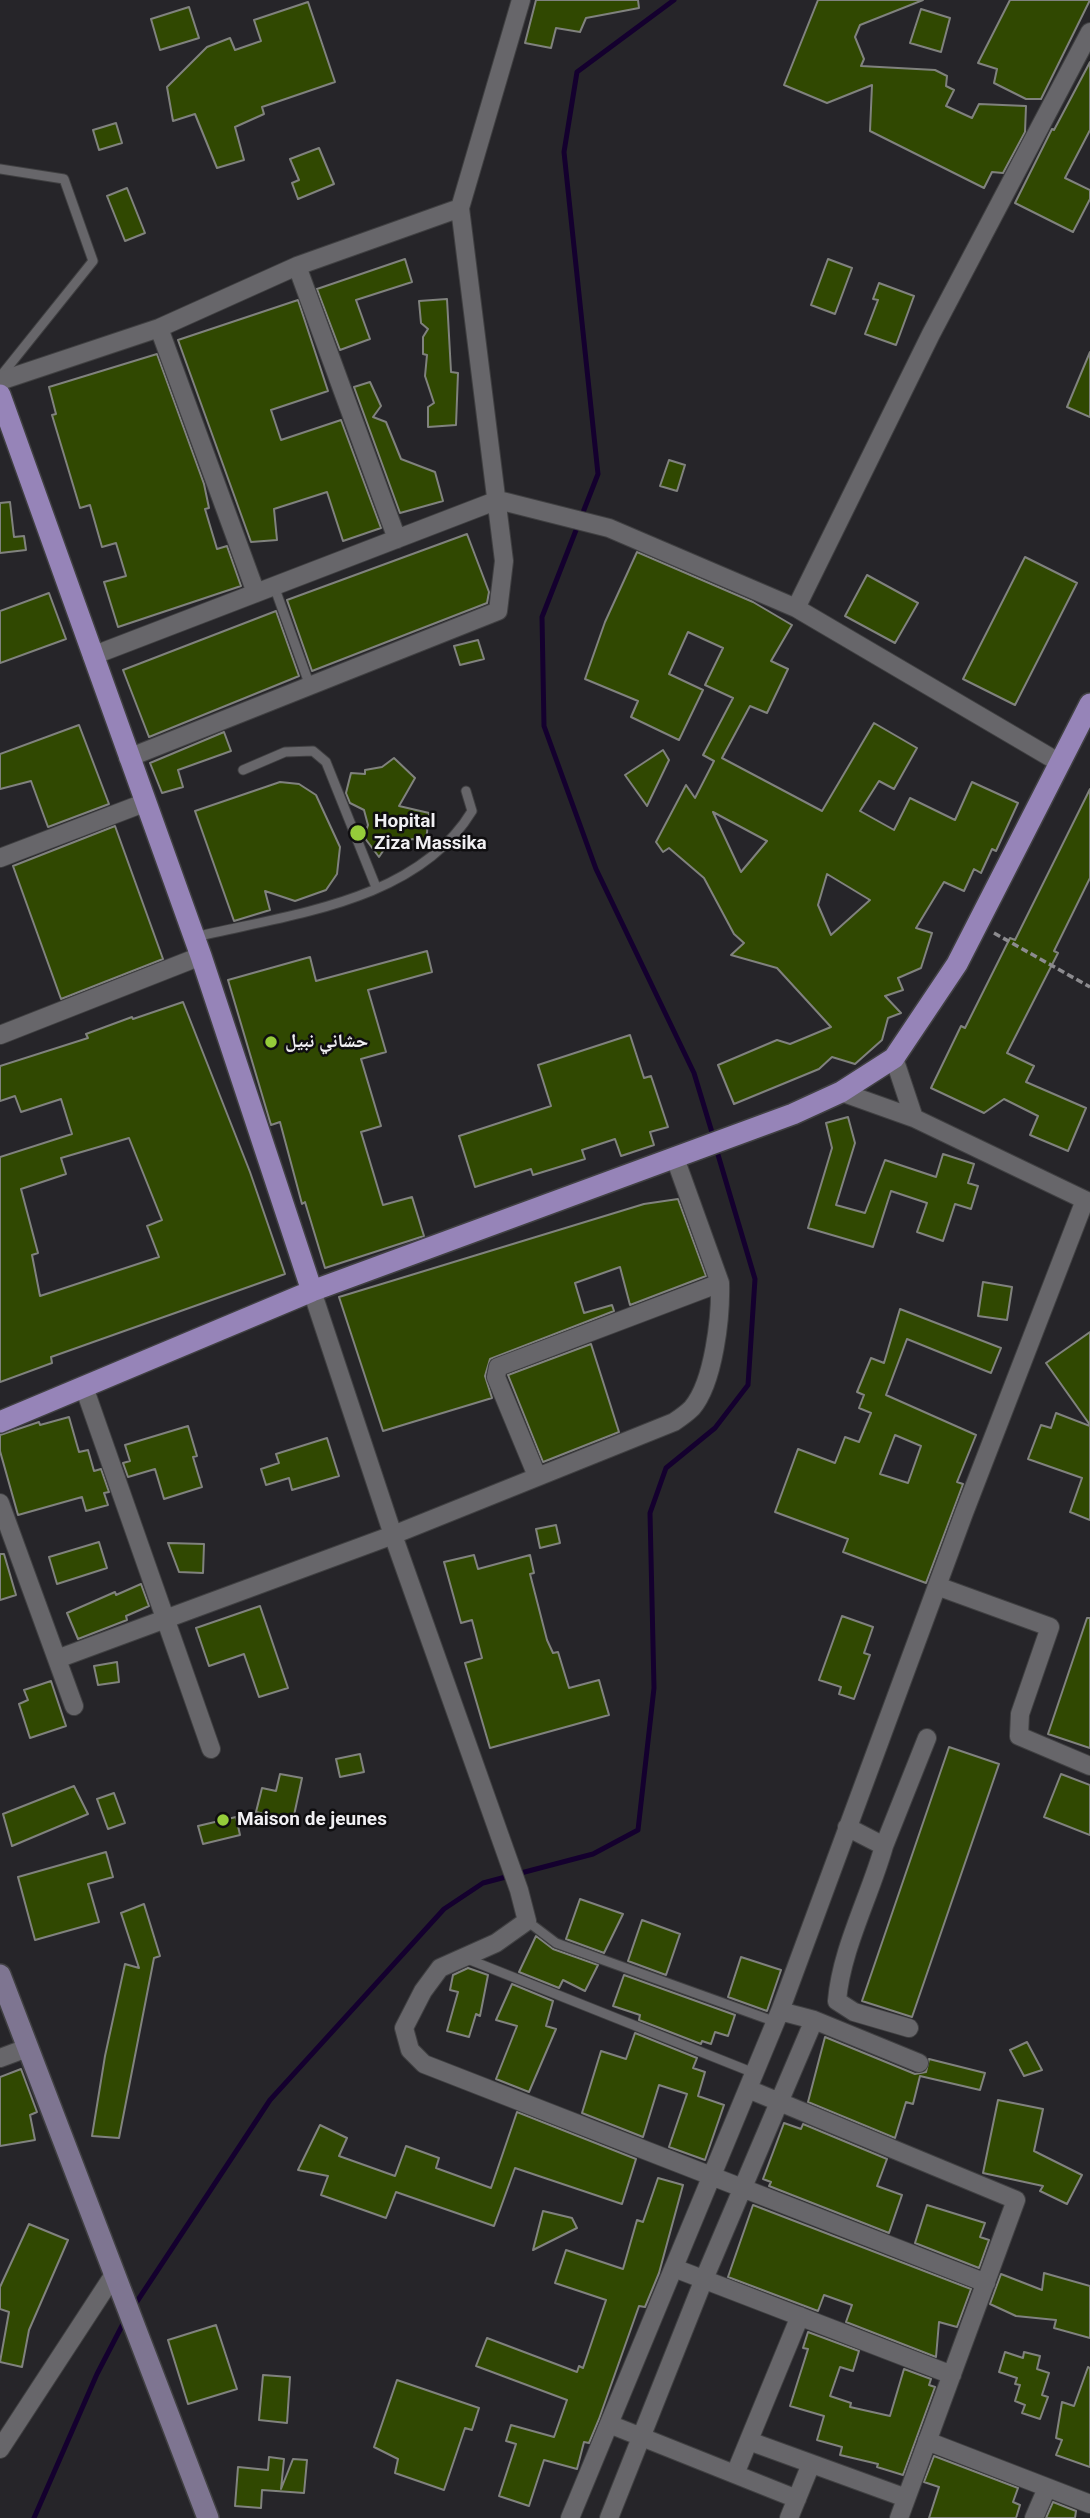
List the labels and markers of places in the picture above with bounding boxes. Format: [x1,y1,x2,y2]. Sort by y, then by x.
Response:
place label: Hopital Ziza Massika [374,811,487,855]
marker: Hopital Ziza Massika [348,823,368,843]
place label: حشاني نبيل [285,1031,368,1053]
marker: حشاني نبيل [263,1034,279,1050]
place label: Maison de jeunes [237,1809,387,1831]
marker: Maison de jeunes [215,1812,231,1828]

